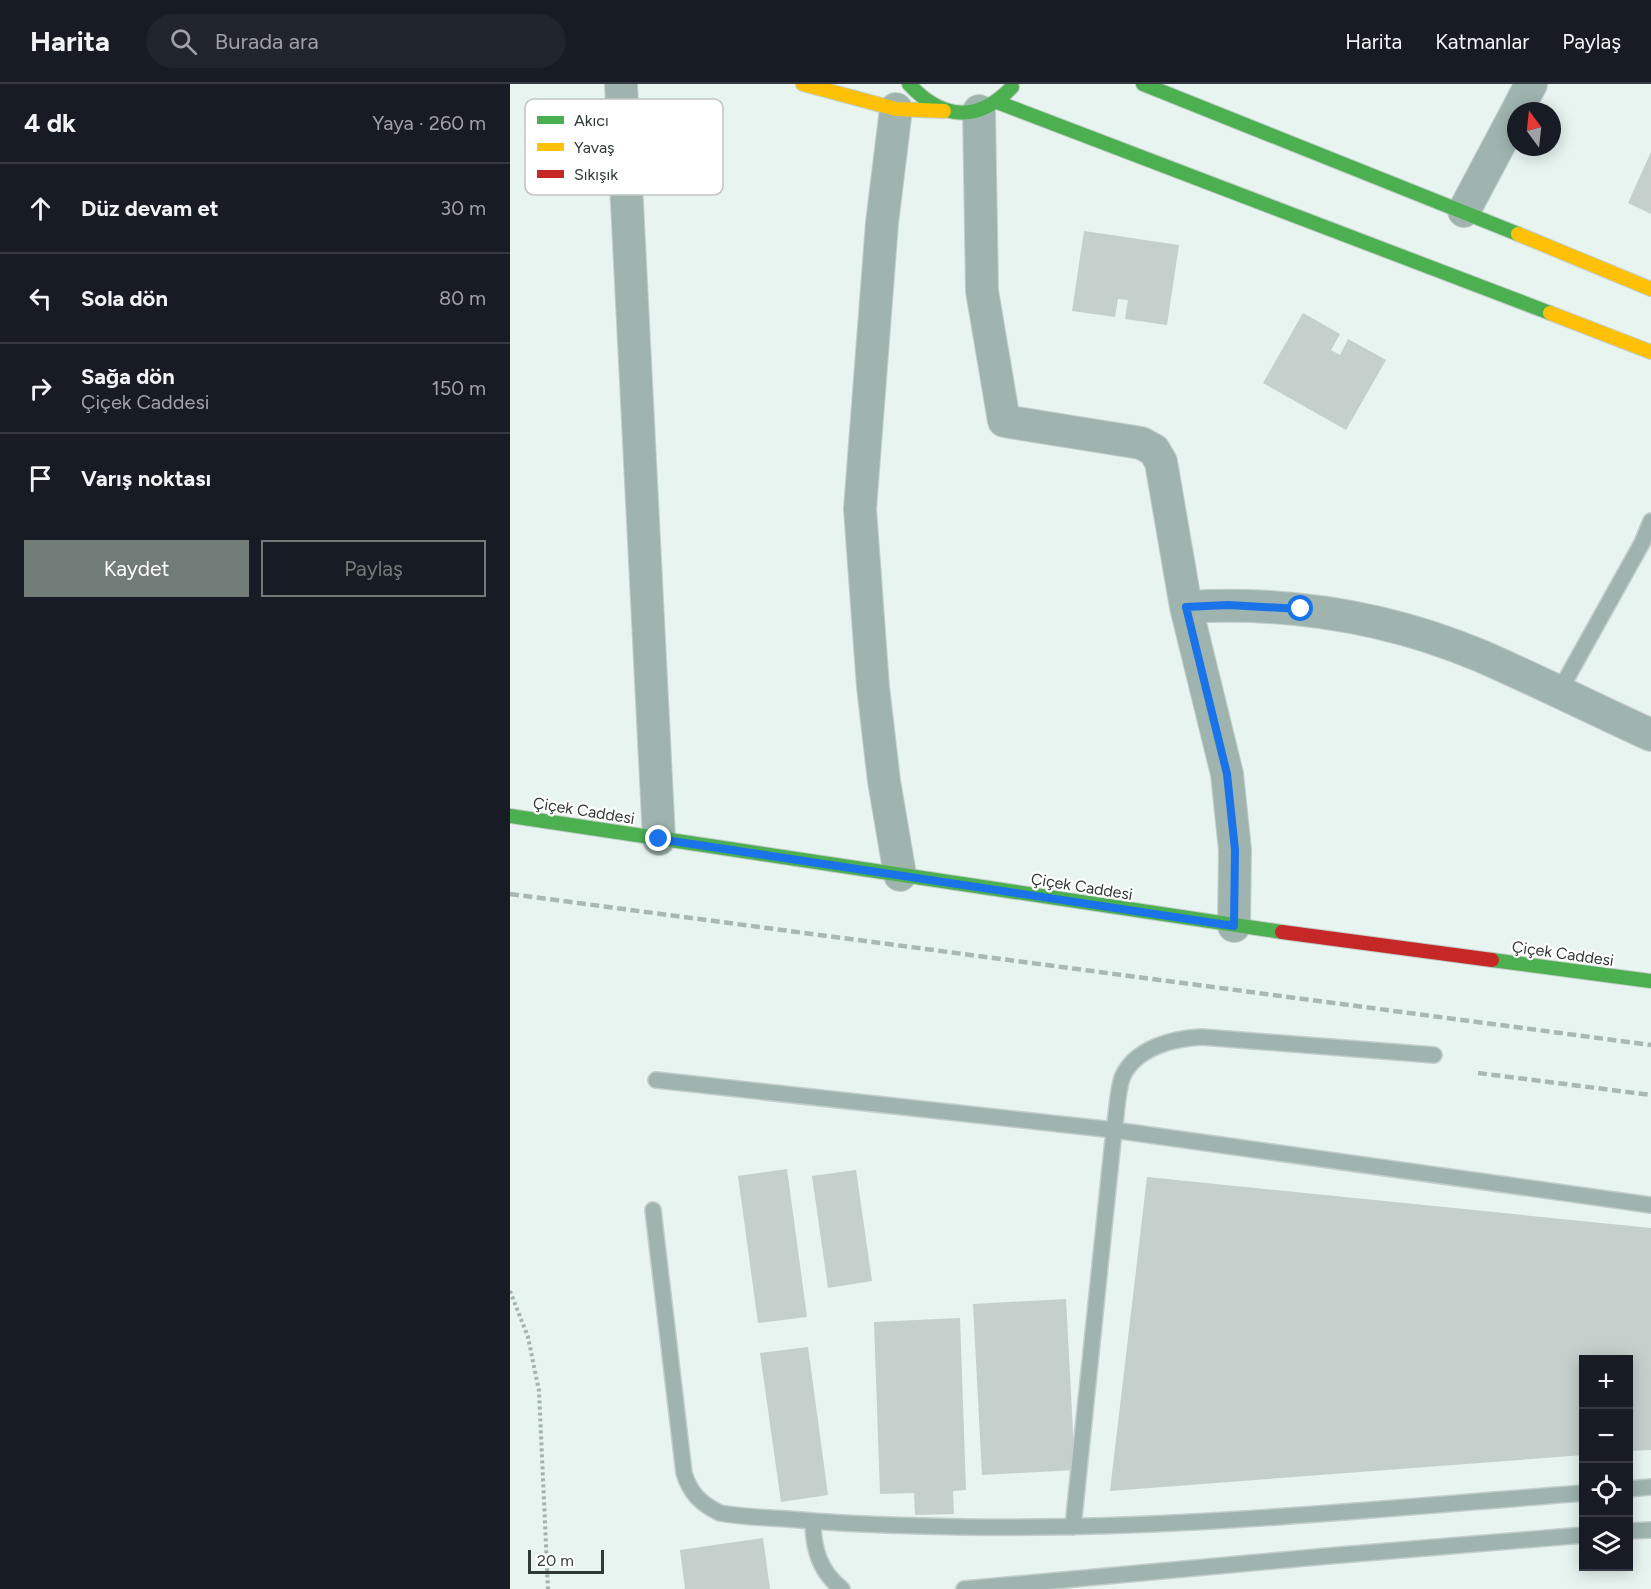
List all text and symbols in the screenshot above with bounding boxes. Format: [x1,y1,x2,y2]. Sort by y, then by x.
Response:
search box [146,14,566,68]
text: Harita [30,24,110,58]
icon: search [167,25,200,58]
text: Burada ara [215,28,319,55]
text: Harita [1345,29,1402,54]
text: Katmanlar [1435,29,1529,54]
text: Paylaş [1562,29,1621,54]
legend [525,99,723,195]
north arrow [1507,102,1561,156]
text: 4 dk [24,107,76,139]
text: Yaya · 260 m [372,111,486,135]
text: Akıcı [574,111,609,130]
text: Yavaş [574,138,615,157]
text: Sıkışık [574,165,618,184]
icon: ahead [24,192,57,225]
text: Düz devam et [81,195,218,222]
text: 30 m [440,196,486,220]
icon: left [24,282,57,315]
text: Sola dön [81,285,168,312]
text: 80 m [439,286,486,310]
text: Sağa dön [81,363,175,390]
icon: right [24,372,57,405]
text: 150 m [431,376,486,400]
text: Çiçek Caddesi [81,390,209,414]
icon: arrive [24,462,57,495]
text: Varış noktası [81,465,211,492]
button: Kaydet [24,540,249,597]
button: Paylaş [261,540,486,597]
route start [1287,595,1313,621]
street label: Çiçek Caddesi [532,793,636,828]
route end [645,825,671,851]
street label: Çiçek Caddesi [1030,869,1134,904]
street label: Çiçek Caddesi [1511,937,1615,970]
map controls [1579,1355,1633,1571]
button: + [1579,1355,1633,1409]
button: − [1579,1409,1633,1463]
button: locate [1579,1463,1633,1517]
button: layers [1579,1517,1633,1571]
scale bar [528,1547,604,1574]
text: 20 m [537,1551,574,1570]

